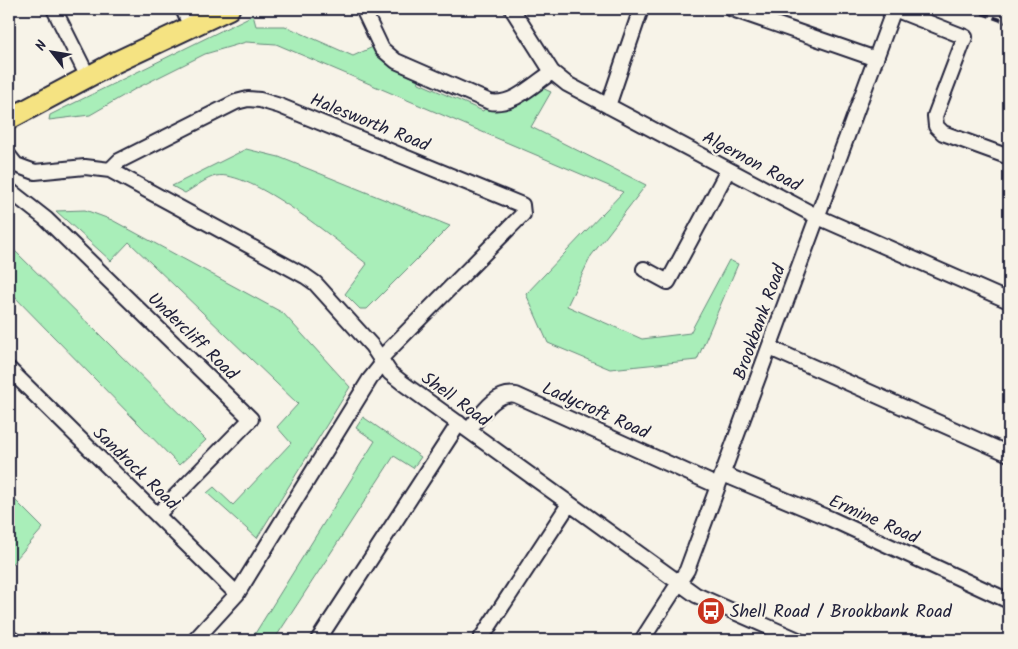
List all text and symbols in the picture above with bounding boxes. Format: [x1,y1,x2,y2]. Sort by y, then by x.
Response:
north arrow [28,28,78,78]
text: N [30,36,54,55]
street label: Halesworth Road [305,86,435,161]
street label: Algernon Road [697,124,807,201]
street label: Brookbank Road [726,260,795,385]
street label: Undercliff Road [140,286,245,389]
street label: Shell Road [414,365,497,436]
street label: Ladycroft Road [537,375,655,448]
street label: Sandrock Road [85,420,185,519]
street label: Ermine Road [824,488,924,554]
bus stop icon: Shell Road / Brookbank Road [696,596,726,626]
place label: Shell Road / Brookbank Road [730,598,953,627]

